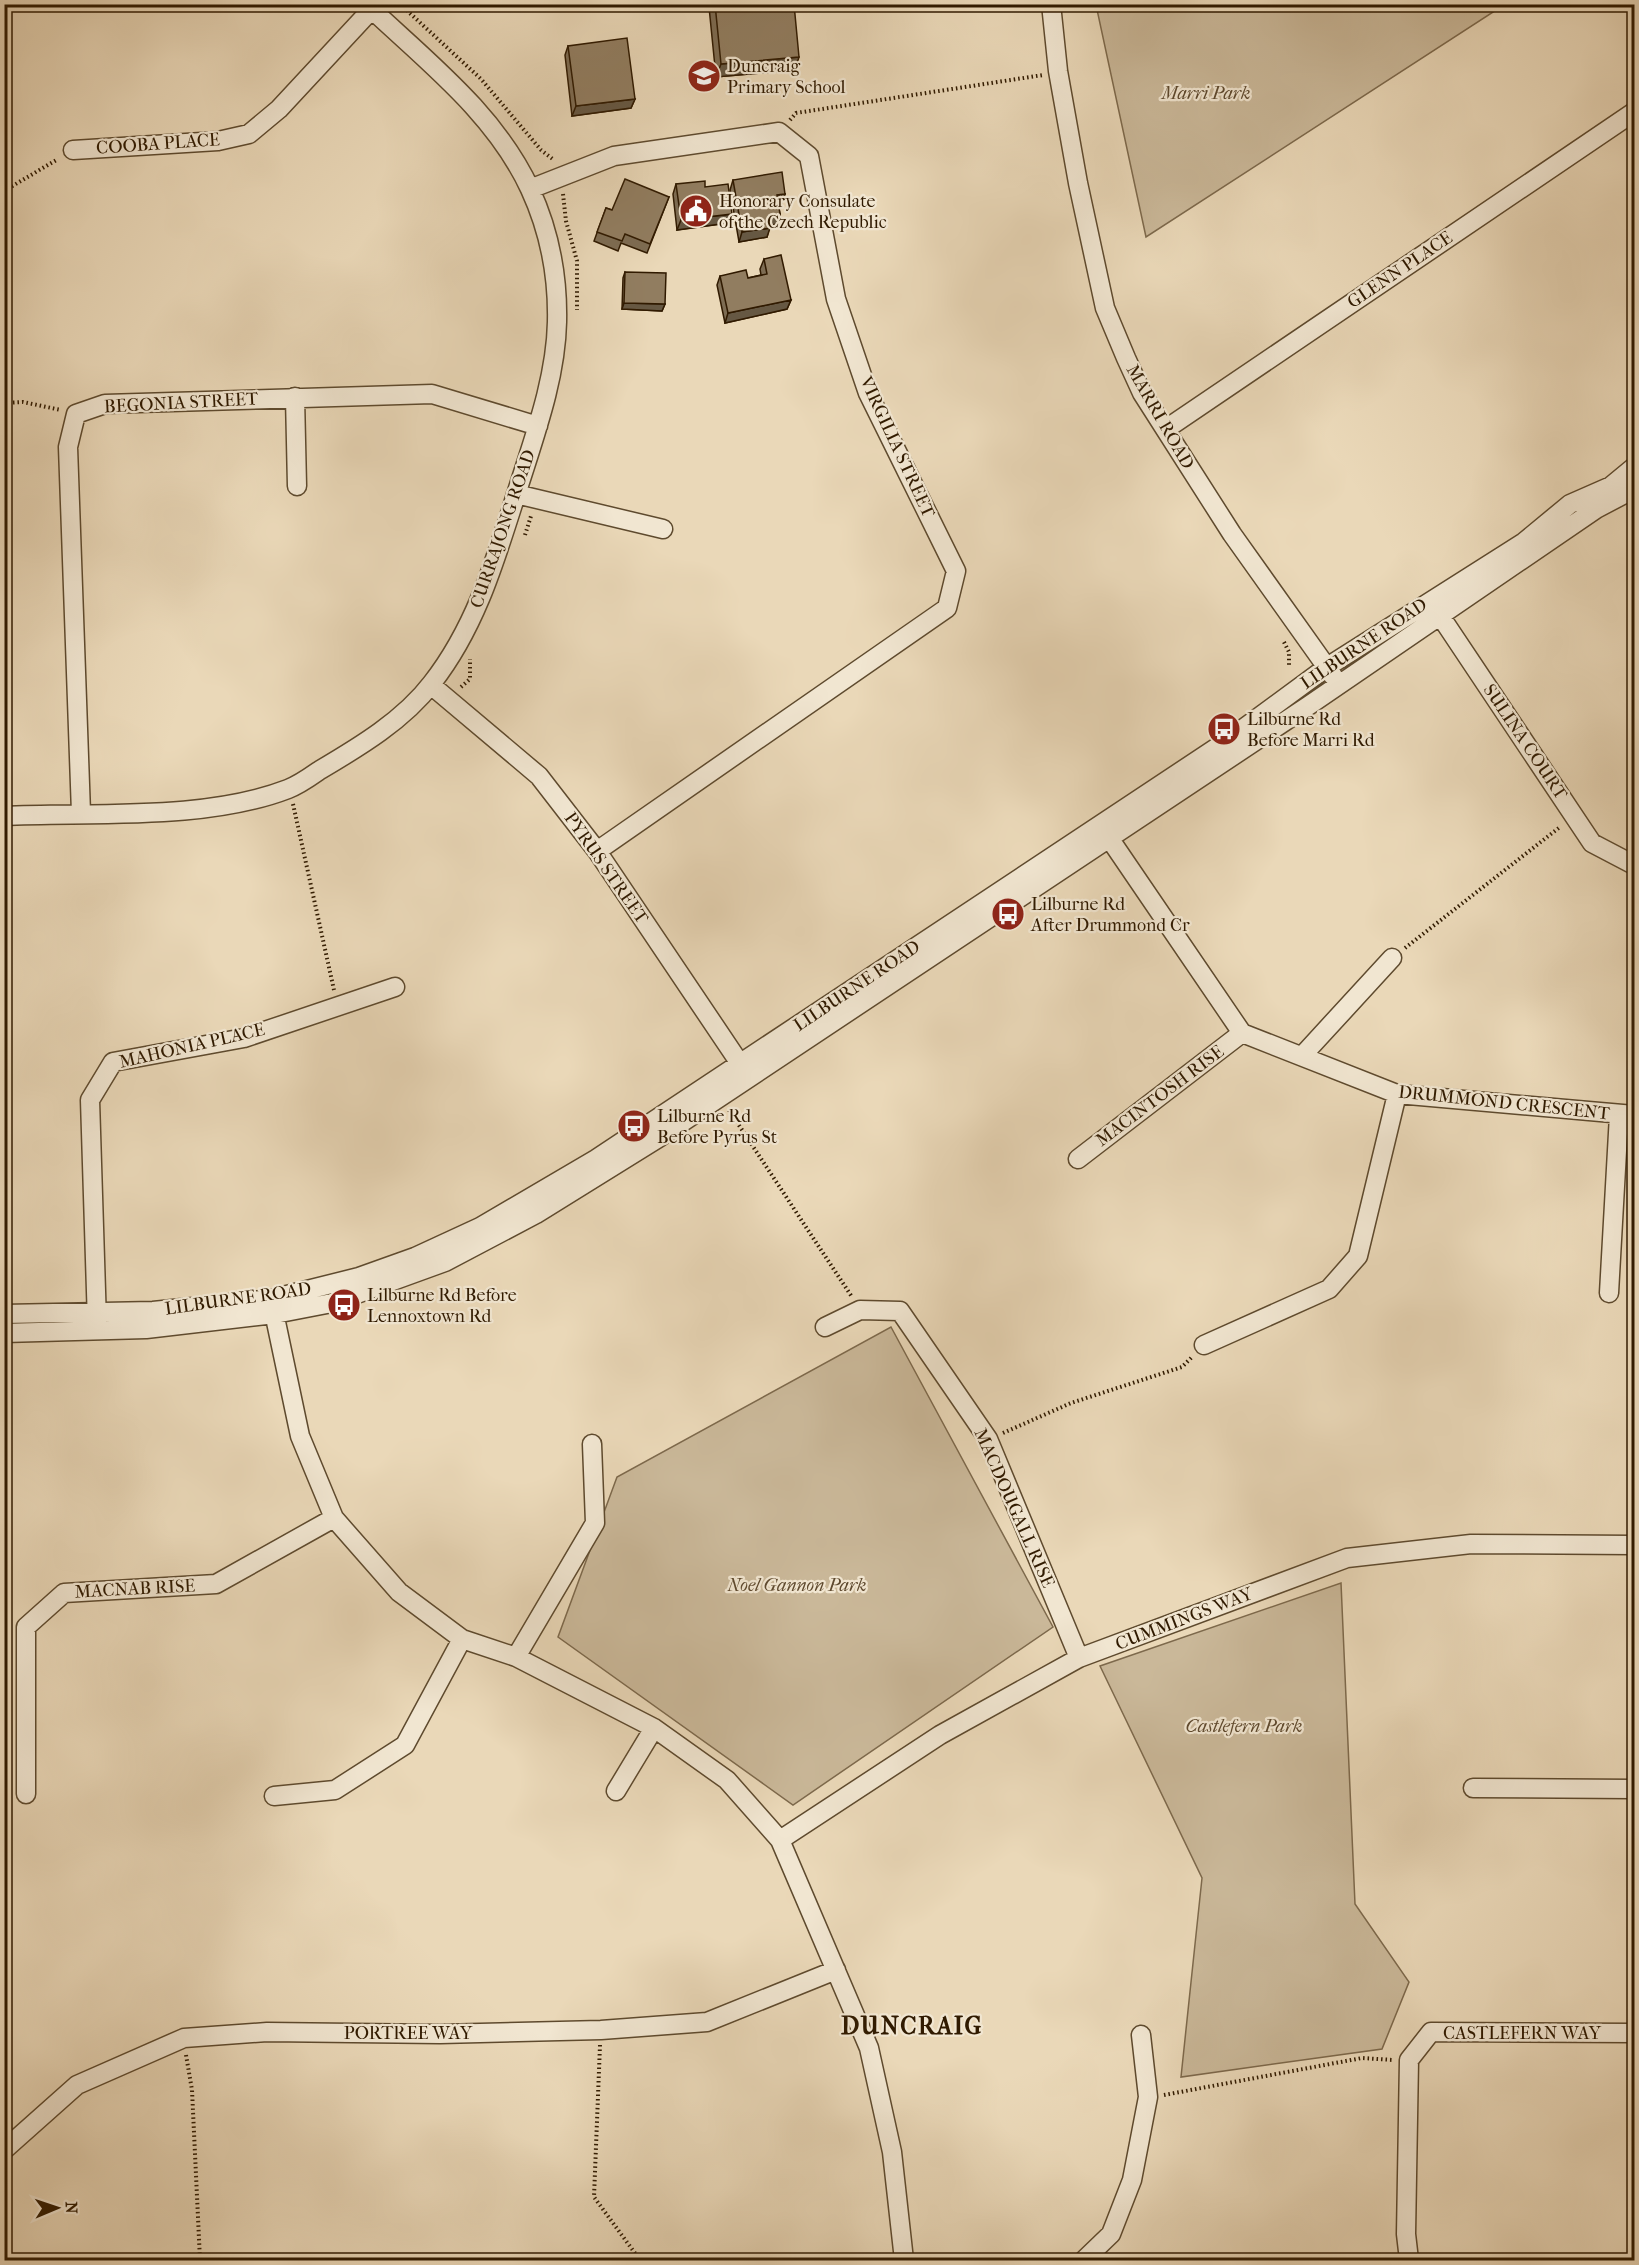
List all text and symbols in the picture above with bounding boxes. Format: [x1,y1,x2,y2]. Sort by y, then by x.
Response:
place label: Duncraig Primary School [727,56,846,98]
school or university icon: Duncraig Primary School [686,58,722,94]
park label: Marri Park [1160,83,1250,104]
street label: COOBA PLACE [95,129,221,159]
place label: Honorary Consulate of the Czech Republic [719,191,887,233]
public building icon: Honorary Consulate of the Czech Republic [678,193,714,229]
street label: GLENN PLACE [1344,227,1456,313]
street label: MARRI ROAD [1122,361,1198,473]
street label: VIRGILIA STREET [855,372,939,522]
street label: BEGONIA STREET [103,388,259,418]
street label: CURRAJONG ROAD [466,447,540,611]
street label: LILBURNE ROAD [1297,594,1431,694]
street label: SULINA COURT [1479,680,1572,804]
place label: Lilburne Rd Before Marri Rd [1247,709,1375,751]
bus stop icon: Lilburne Rd Before Marri Rd [1206,711,1242,747]
street label: PYRUS STREET [560,808,653,928]
place label: Lilburne Rd After Drummond Cr [1030,894,1190,936]
bus stop icon: Lilburne Rd After Drummond Cr [990,896,1026,932]
street label: LILBURNE ROAD [790,936,924,1036]
street label: MAHONIA PLACE [117,1019,267,1073]
street label: MACINTOSH RISE [1092,1041,1228,1151]
street label: DRUMMOND CRESCENT [1397,1081,1612,1125]
place label: Lilburne Rd Before Pyrus St [657,1106,778,1148]
bus stop icon: Lilburne Rd Before Pyrus St [616,1108,652,1144]
street label: LILBURNE ROAD [163,1278,313,1320]
place label: Lilburne Rd Before Lennoxtown Rd [367,1285,517,1327]
bus stop icon: Lilburne Rd Before Lennoxtown Rd [326,1287,362,1323]
street label: MACDOUGALL RISE [969,1425,1059,1591]
street label: MACNAB RISE [74,1575,196,1603]
park label: Noel Gannon Park [727,1575,867,1596]
street label: CUMMINGS WAY [1112,1583,1256,1655]
park label: Castlefern Park [1185,1716,1303,1737]
district label: DUNCRAIG [841,2012,983,2040]
street label: PORTREE WAY [344,2023,473,2044]
street label: CASTLEFERN WAY [1443,2023,1602,2044]
north arrow [27,2178,87,2238]
text: N [62,2201,81,2215]

